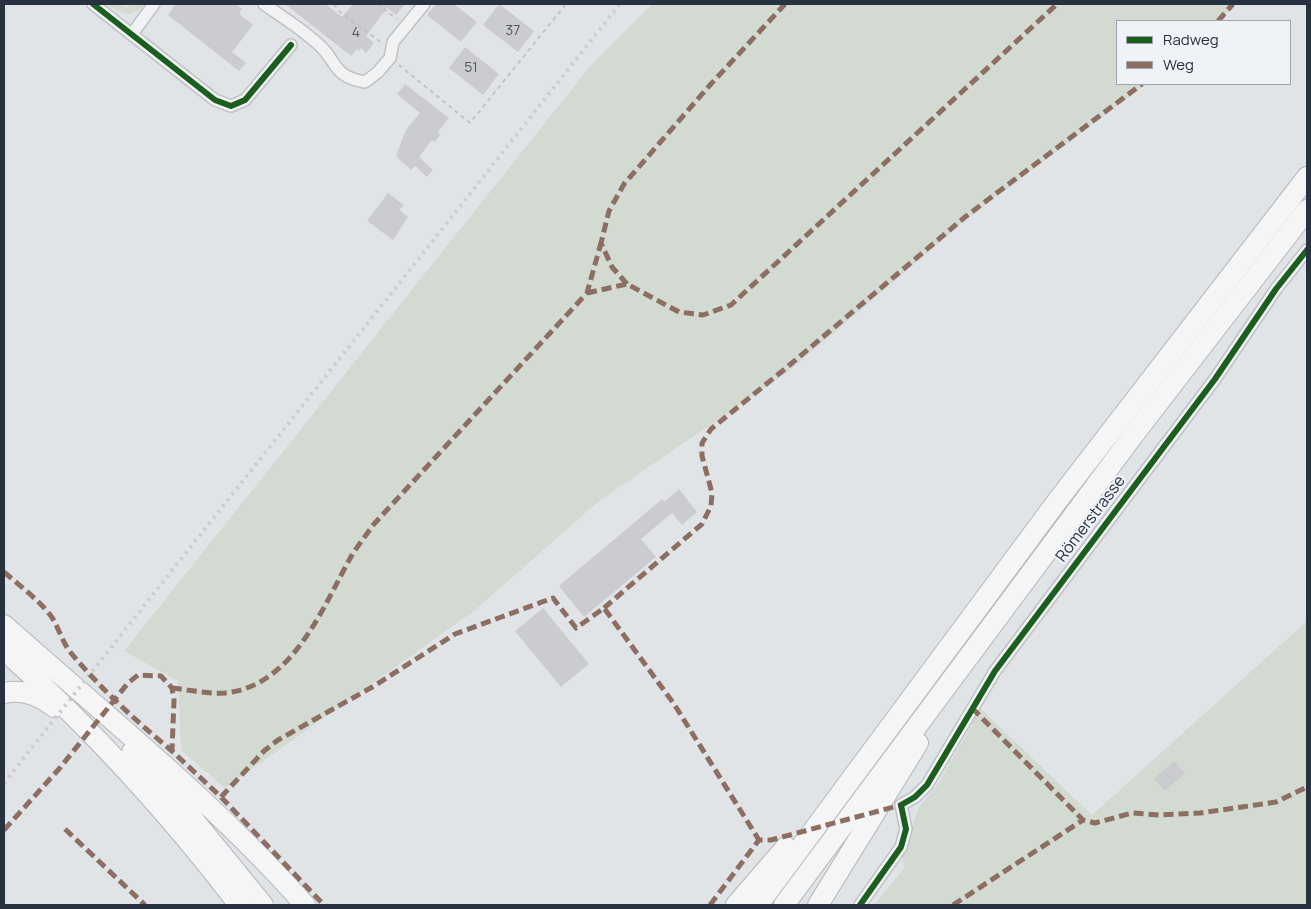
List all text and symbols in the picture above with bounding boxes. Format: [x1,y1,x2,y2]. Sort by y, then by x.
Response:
legend [1116,20,1291,85]
house number: 37 [506,23,520,39]
house number: 4 [352,25,360,41]
text: Radweg [1163,29,1219,50]
text: Weg [1163,54,1194,75]
house number: 51 [464,60,478,76]
street label: Römerstrasse [1052,472,1130,566]

